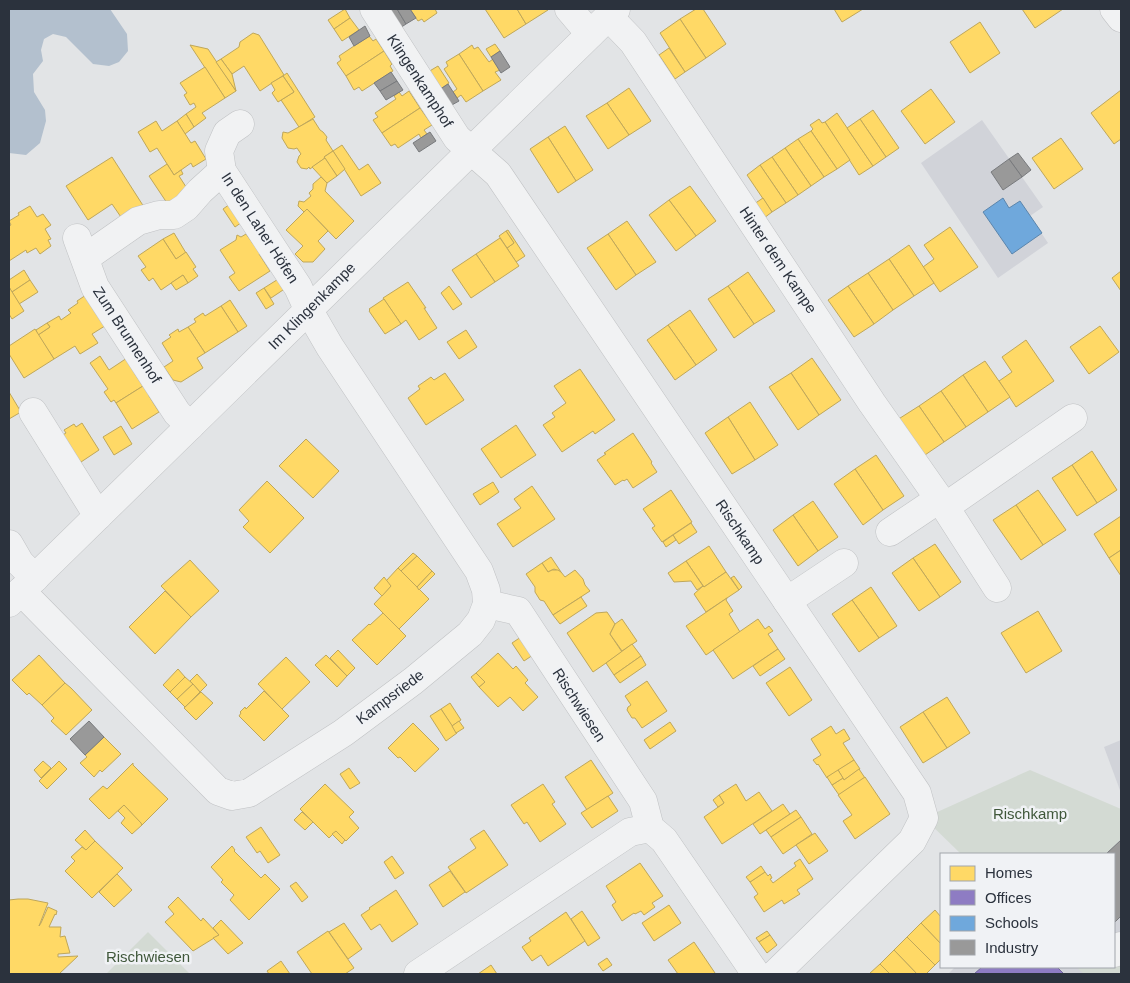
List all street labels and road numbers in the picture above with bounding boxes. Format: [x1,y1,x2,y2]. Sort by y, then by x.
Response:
street label: Klingenkamphof [384,31,457,131]
street label: In den Laher Höfen [218,169,303,286]
street label: Hinter dem Kampe [736,203,820,316]
street label: Im Klingenkampe [265,259,359,353]
street label: Zum Brunnenhof [90,283,165,387]
street label: Rischkamp [713,496,768,567]
street label: Rischwiesen [549,665,609,745]
street label: Kampsriede [353,666,427,727]

